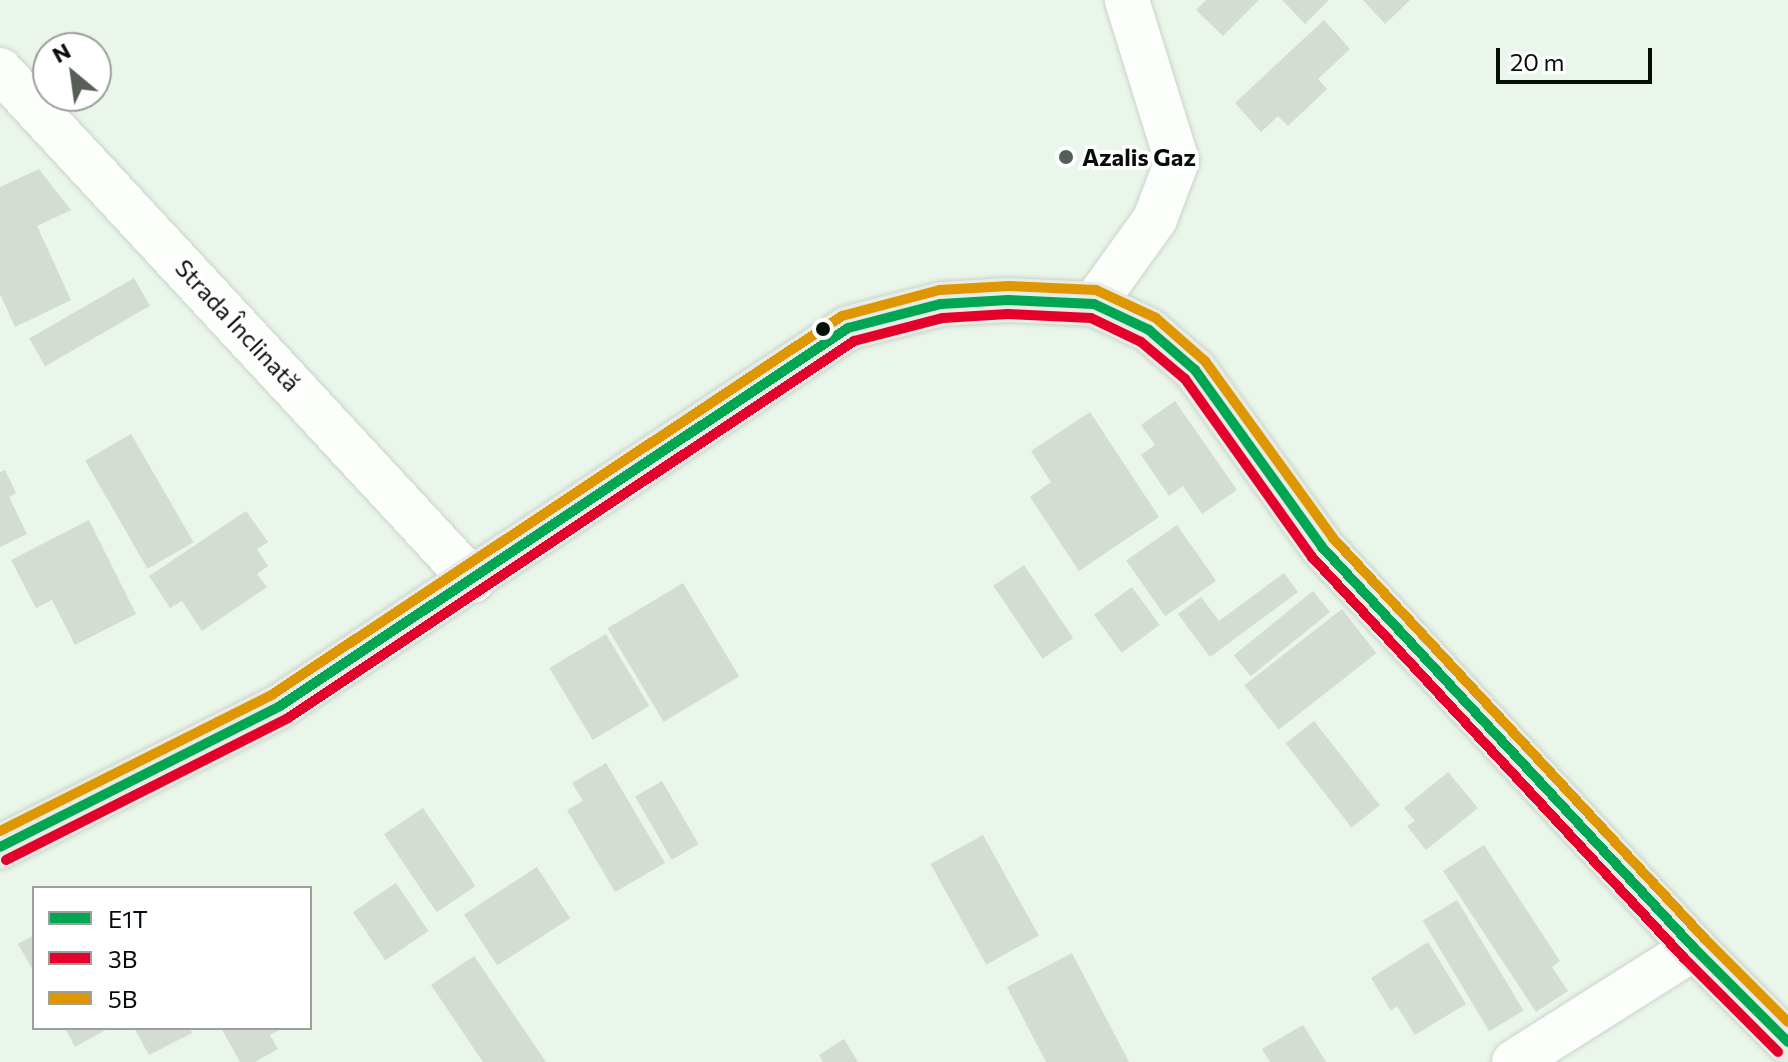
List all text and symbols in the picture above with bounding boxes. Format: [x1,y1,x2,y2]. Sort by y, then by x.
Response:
north arrow [32,32,112,112]
scale bar [1500,32,1656,82]
text: N [47,37,75,68]
text: 20 m [1510,47,1564,76]
place label: Azalis Gaz [1082,143,1196,171]
marker: Azalis Gaz [1057,148,1075,166]
street label: Strada Înclinată [170,253,306,397]
unlabelled marker [815,321,831,337]
legend [32,886,312,1030]
text: E1T [108,904,148,933]
text: 3B [108,944,137,973]
text: 5B [108,984,137,1013]

